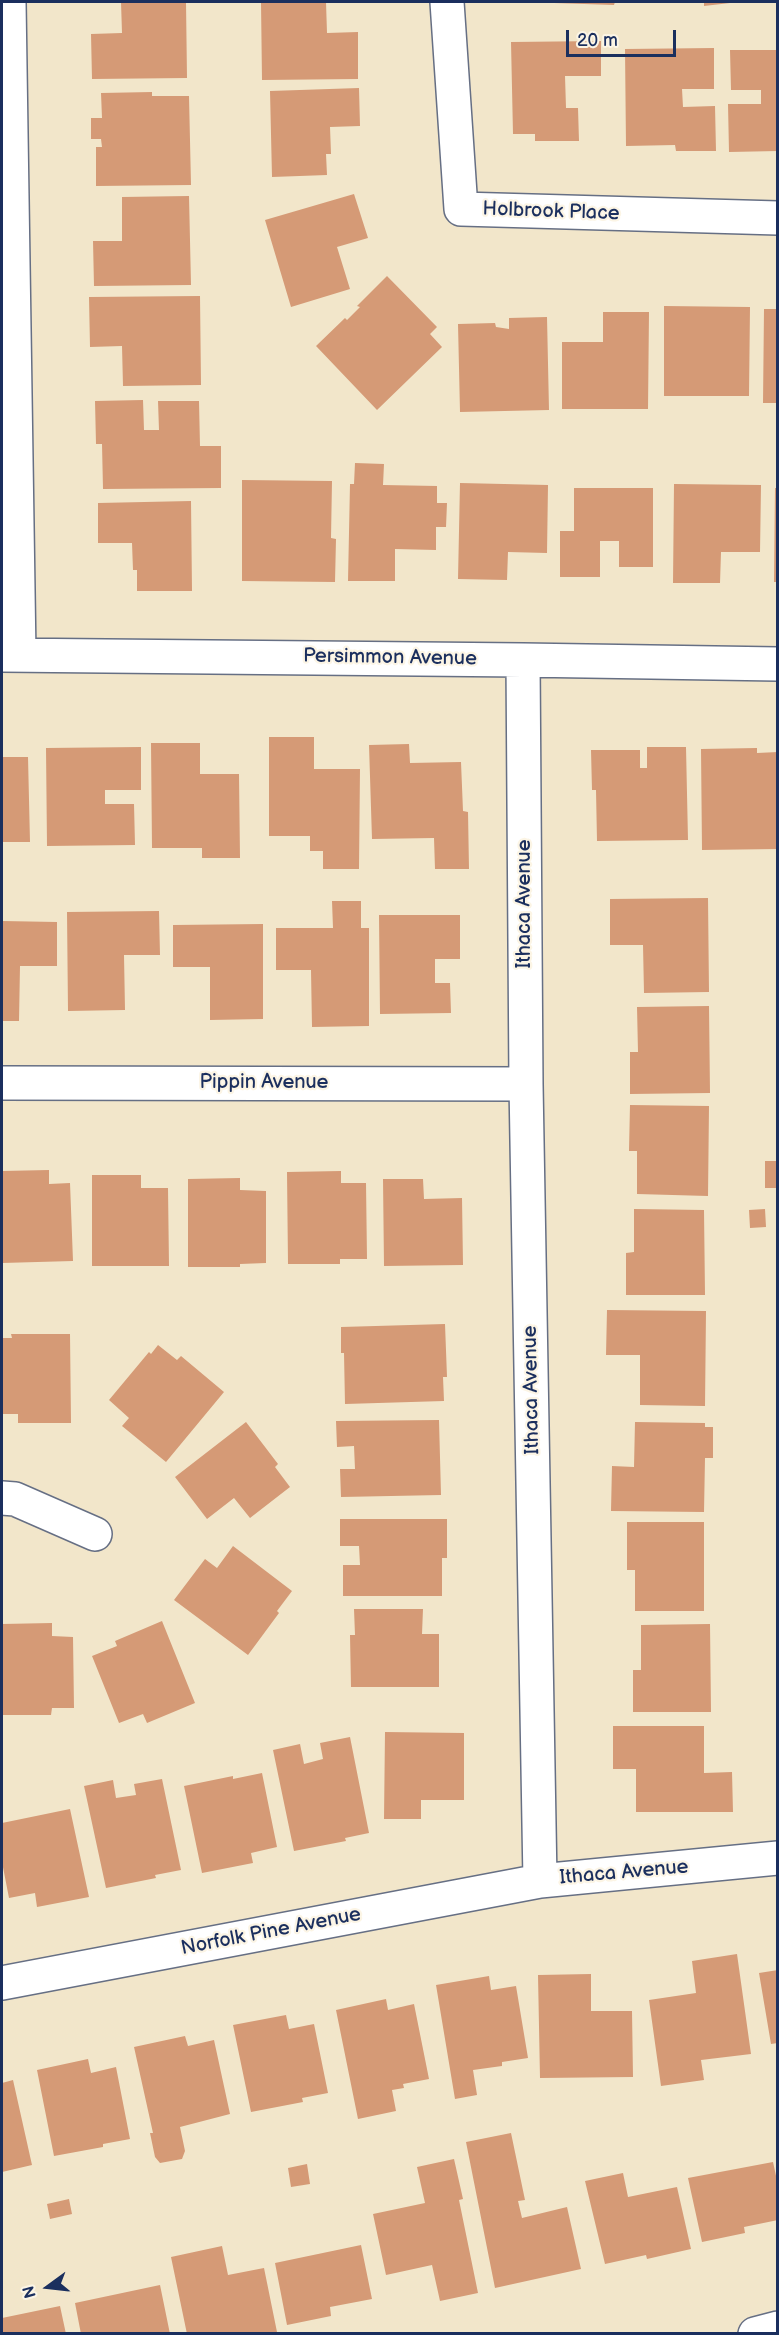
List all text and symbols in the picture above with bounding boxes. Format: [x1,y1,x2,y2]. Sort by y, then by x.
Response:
scale bar [569,18,678,56]
text: 20 m [577,30,618,51]
street label: Holbrook Place [482,198,620,226]
street label: Persimmon Avenue [303,644,477,672]
street label: Ithaca Avenue [513,839,537,969]
street label: Pippin Avenue [200,1071,328,1095]
street label: Ithaca Avenue [519,1325,545,1455]
street label: Ithaca Avenue [559,1855,689,1891]
street label: Norfolk Pine Avenue [179,1903,363,1961]
north arrow [18,2257,78,2317]
text: N [19,2284,41,2300]

